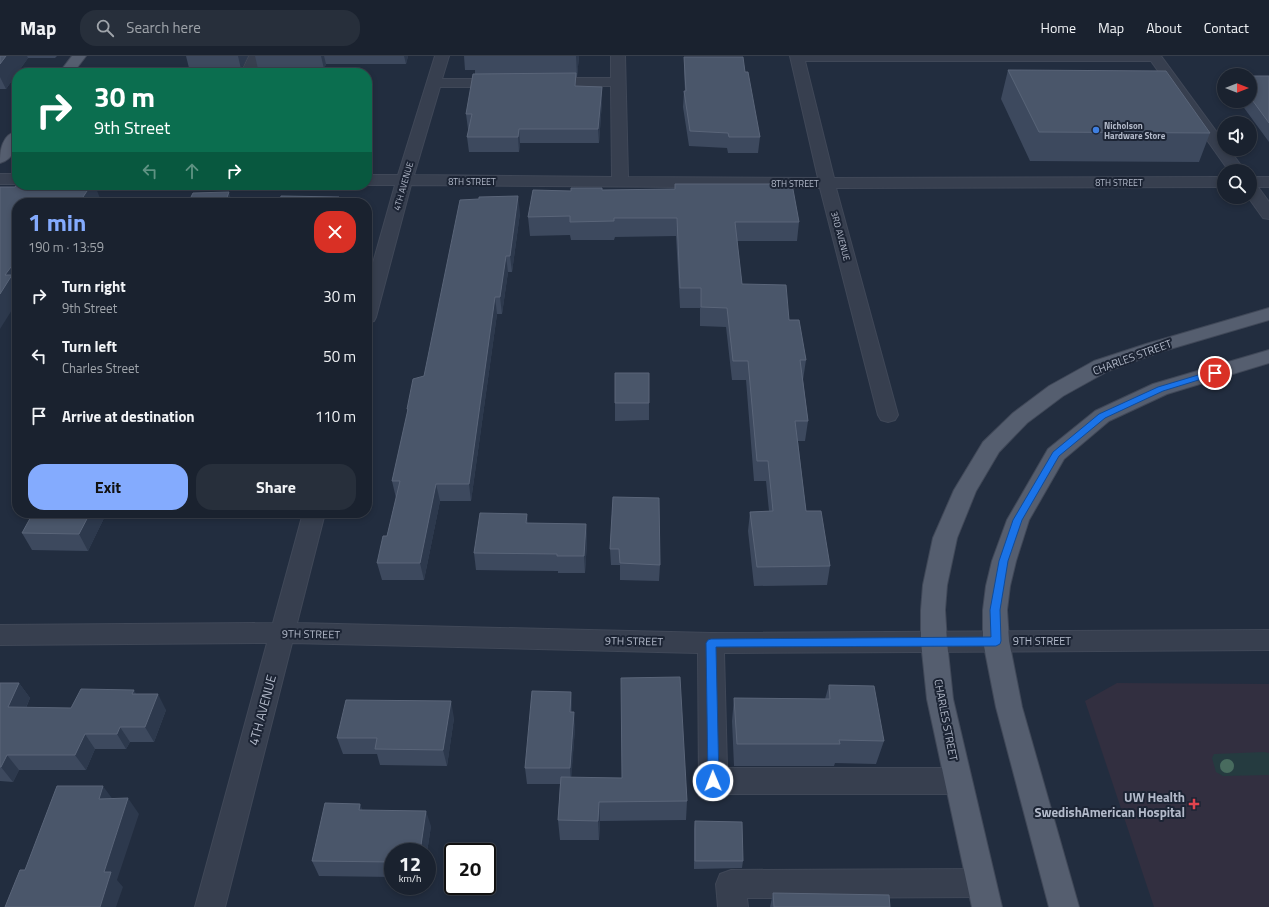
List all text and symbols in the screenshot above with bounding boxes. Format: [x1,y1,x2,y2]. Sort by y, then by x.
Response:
search box [80,10,360,46]
text: Map [20,13,56,42]
text: Search here [126,16,201,39]
icon: search [94,17,116,39]
text: Home [1041,17,1076,38]
text: Map [1098,17,1124,38]
text: About [1146,17,1182,38]
text: Contact [1204,17,1249,38]
north arrow [1217,68,1257,108]
map controls [1217,68,1257,204]
text: 30 m [94,75,155,118]
icon: right [28,84,80,136]
text: 9th Street [94,114,170,141]
button: sound [1217,116,1257,156]
place label: Nicholson Hardware Store [1104,119,1166,142]
marker: Nicholson Hardware Store [1091,125,1101,135]
icon: left [139,160,161,182]
icon: ahead [181,160,203,182]
icon: right [223,160,245,182]
street label: 4TH AVENUE [390,160,416,212]
button: search [1217,164,1257,204]
street label: 8TH STREET [448,175,496,188]
street label: 8TH STREET [1095,176,1143,189]
street label: 8TH STREET [771,177,819,190]
text: 1 min [28,204,86,240]
street label: 3RD AVENUE [828,210,854,262]
button: close [314,211,356,253]
text: 190 m · 13:59 [28,237,104,257]
text: Turn right [62,275,126,298]
icon: right [28,285,50,307]
text: 30 m [323,285,356,308]
text: 9th Street [62,298,117,318]
text: Turn left [62,335,117,358]
street label: CHARLES STREET [1090,335,1174,379]
icon: left [28,345,50,367]
text: 50 m [323,345,356,368]
pin [1198,356,1232,390]
text: Charles Street [62,358,139,378]
icon: arrive [1204,362,1226,384]
icon: arrive [28,405,50,427]
text: Arrive at destination [62,405,195,428]
text: 110 m [315,405,356,428]
button: Exit [28,464,188,510]
button: Share [196,464,356,510]
street label: 9TH STREET [282,625,340,643]
street label: 9TH STREET [605,632,663,650]
street label: 9TH STREET [1013,633,1071,649]
street label: 4TH AVENUE [243,673,281,747]
street label: CHARLES STREET [930,678,962,762]
position arrow [692,760,734,802]
place label: UW Health SwedishAmerican Hospital [1034,787,1185,822]
marker: UW Health SwedishAmerican Hospital [1188,798,1200,810]
speed limit sign: 20 [444,843,496,895]
text: 12 [399,848,421,879]
text: km/h [399,871,421,886]

